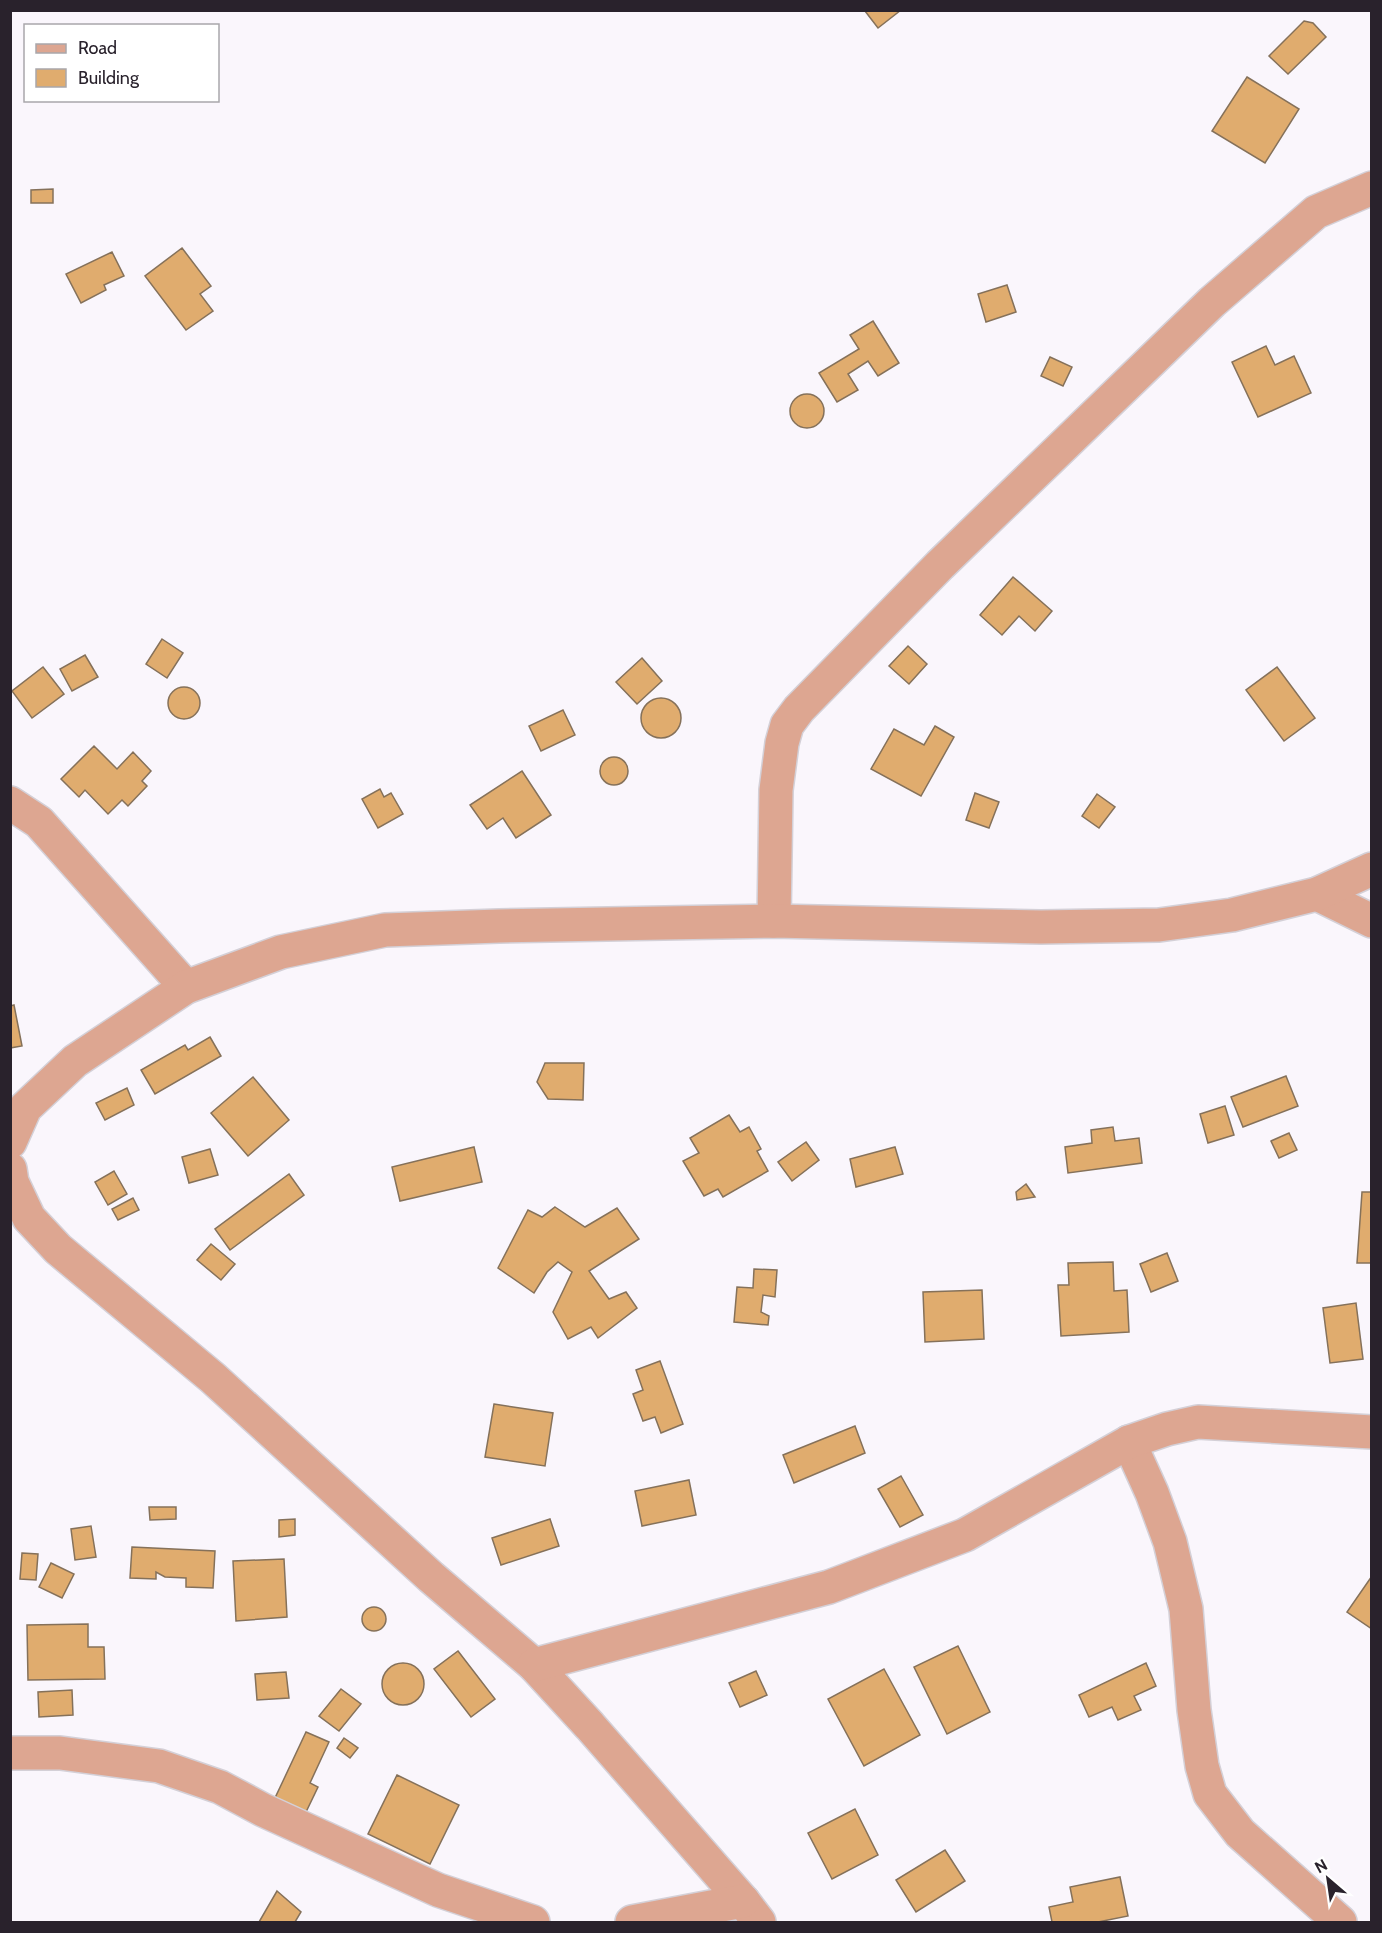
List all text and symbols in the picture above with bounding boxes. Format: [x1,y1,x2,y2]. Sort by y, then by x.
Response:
legend [24,24,219,102]
text: Road [78,37,117,59]
text: Building [78,67,140,89]
north arrow [1298,1849,1358,1909]
text: N [1311,1855,1331,1877]

